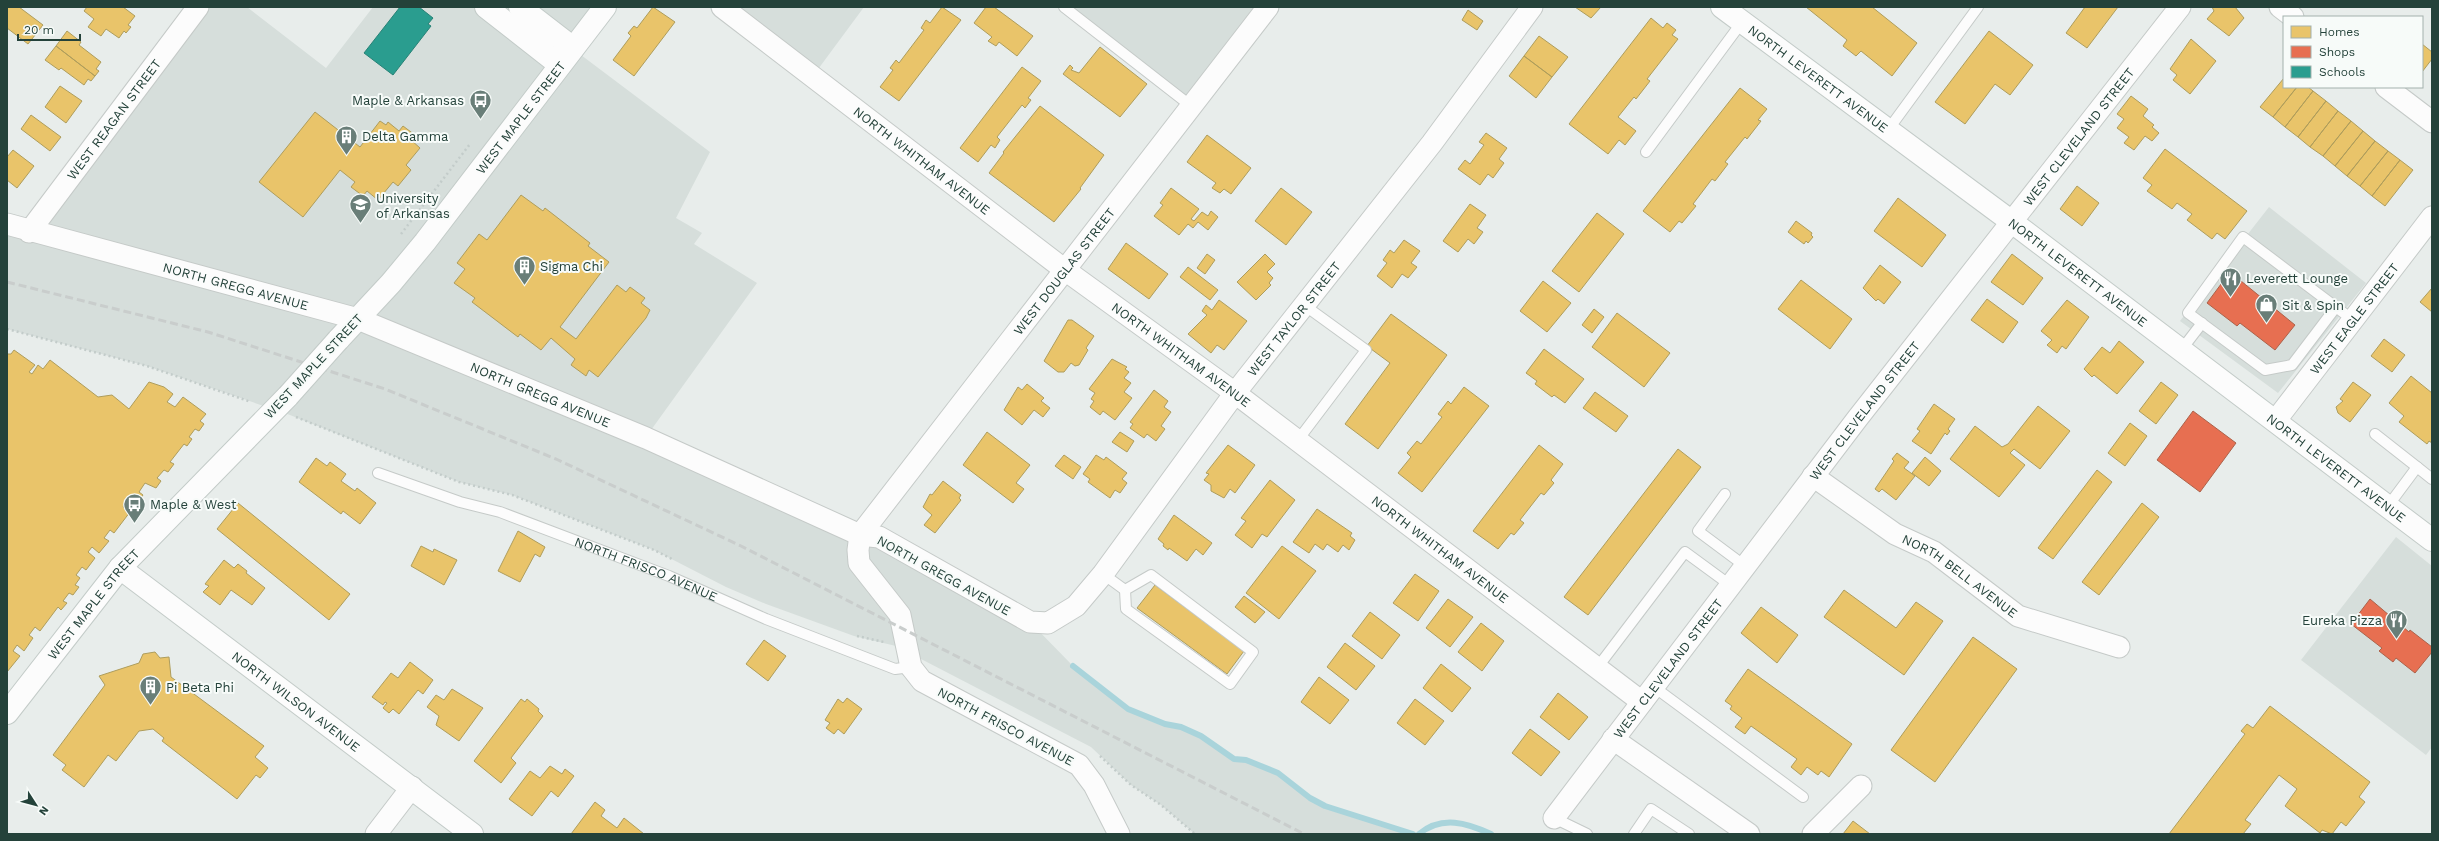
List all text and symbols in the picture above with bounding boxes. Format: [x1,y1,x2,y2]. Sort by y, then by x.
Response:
scale bar [18,16,80,42]
legend [2283,16,2423,88]
street label: NORTH LEVERETT AVENUE [1745,22,1891,136]
text: 20 m [24,23,54,37]
text: Homes [2319,25,2360,39]
text: Shops [2319,45,2355,59]
street label: WEST REAGAN STREET [64,56,164,183]
street label: WEST MAPLE STREET [473,58,569,177]
street label: WEST CLEVELAND STREET [2020,65,2138,209]
text: Schools [2319,65,2365,79]
bus stop icon: Maple & Arkansas [467,87,493,120]
place label: Maple & Arkansas [352,93,464,108]
street label: NORTH WHITHAM AVENUE [851,104,993,218]
building icon: Delta Gamma [333,123,359,156]
place label: Delta Gamma [362,129,449,144]
place label: University of Arkansas [376,191,450,221]
school or university icon: University of Arkansas [348,192,374,225]
street label: WEST DOUGLAS STREET [1011,205,1118,338]
street label: NORTH LEVERETT AVENUE [2005,215,2150,330]
building icon: Sigma Chi [511,253,537,286]
place label: Sigma Chi [540,259,603,274]
street label: WEST TAYLOR STREET [1244,259,1344,379]
street label: NORTH GREGG AVENUE [161,260,310,313]
street label: WEST EAGLE STREET [2307,260,2402,377]
restaurant icon: Leverett Lounge [2218,265,2244,298]
place label: Leverett Lounge [2246,271,2348,286]
shop icon: Sit & Spin [2254,292,2280,325]
place label: Sit & Spin [2282,298,2344,313]
street label: NORTH WHITHAM AVENUE [1109,299,1253,410]
street label: WEST MAPLE STREET [261,311,366,422]
street label: WEST CLEVELAND STREET [1806,339,1923,483]
street label: NORTH GREGG AVENUE [468,359,612,430]
street label: NORTH LEVERETT AVENUE [2264,411,2409,525]
bus stop icon: Maple & West [122,491,148,524]
street label: NORTH WHITHAM AVENUE [1369,493,1511,606]
place label: Maple & West [150,497,237,512]
street label: NORTH BELL AVENUE [1900,531,2020,621]
street label: NORTH GREGG AVENUE [875,533,1013,618]
street label: NORTH FRISCO AVENUE [572,534,720,605]
street label: WEST MAPLE STREET [45,546,143,663]
street label: WEST CLEVELAND STREET [1610,596,1726,741]
restaurant icon: Eureka Pizza [2384,607,2410,640]
place label: Eureka Pizza [2302,613,2383,628]
street label: NORTH WILSON AVENUE [229,648,363,755]
building icon: Pi Beta Phi [138,674,164,707]
place label: Pi Beta Phi [166,680,234,695]
street label: NORTH FRISCO AVENUE [935,684,1077,769]
north arrow [16,785,56,825]
text: N [36,803,51,818]

